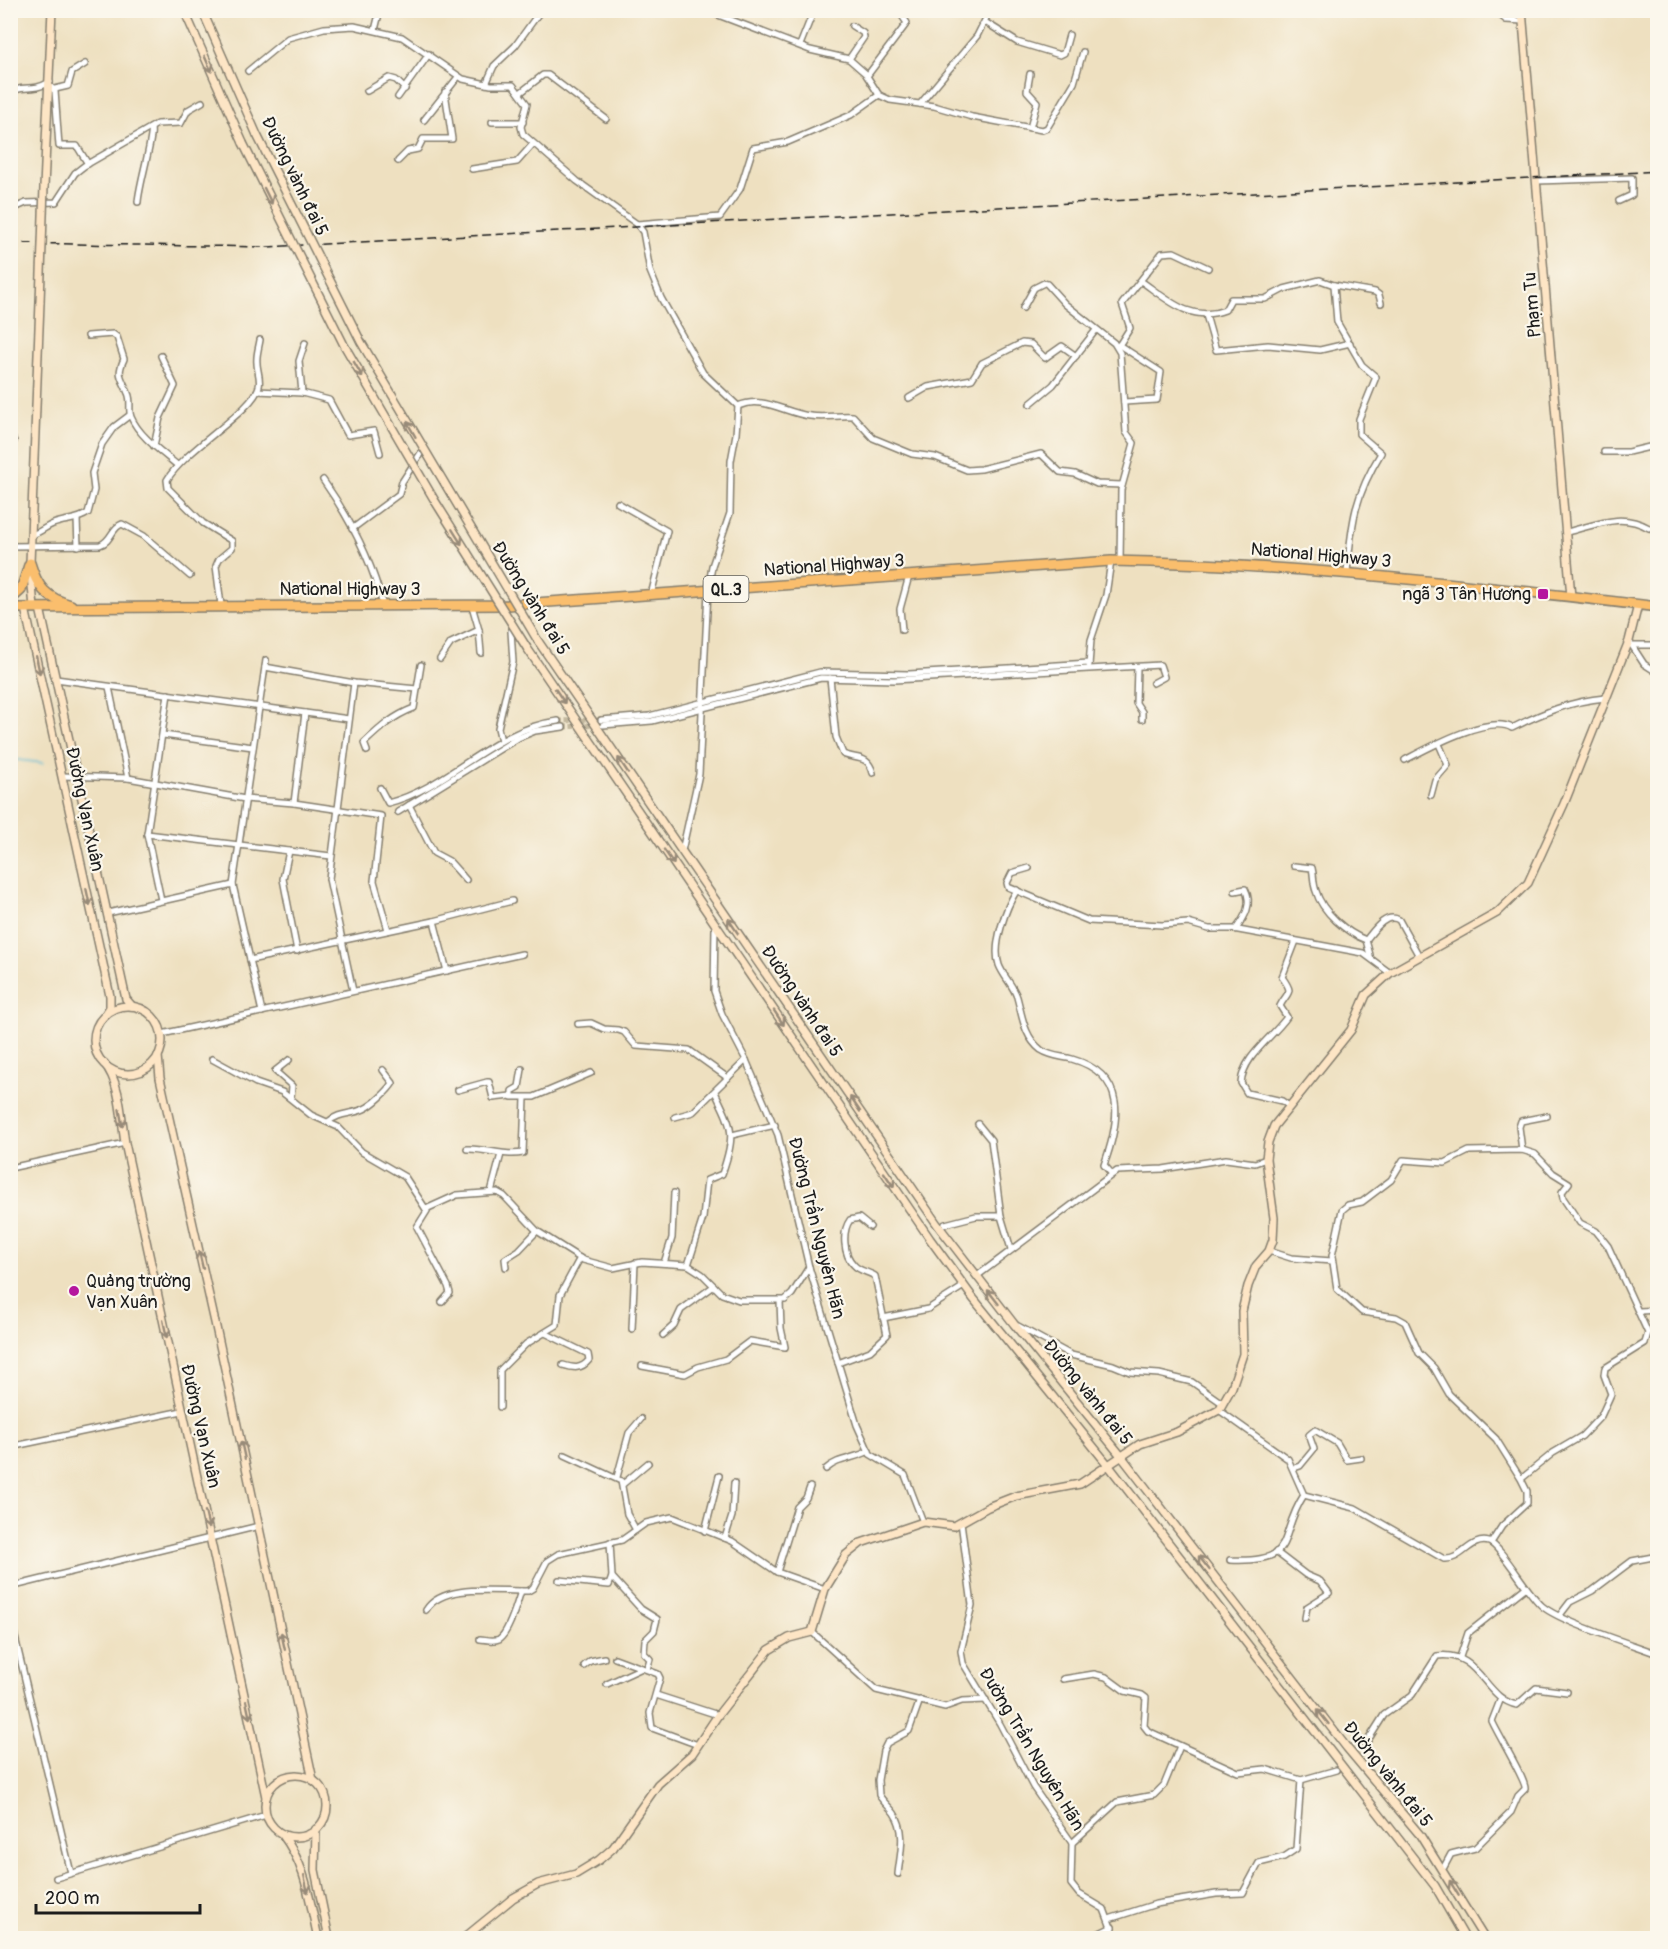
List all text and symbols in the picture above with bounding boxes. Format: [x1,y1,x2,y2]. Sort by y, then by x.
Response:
one-way arrow [203,54,214,73]
street label: Đường vành đai 5 [256,113,333,240]
one-way arrow [263,186,275,204]
street label: Phạm Tu [1518,271,1547,339]
one-way arrow [352,360,364,377]
one-way arrow [405,421,417,438]
one-way arrow [452,528,464,545]
street label: Đường vành đai 5 [486,537,575,659]
street label: National Highway 3 [1250,538,1392,573]
street label: National Highway 3 [763,549,905,582]
road number: QL.3 [704,576,748,602]
street label: National Highway 3 [279,578,421,601]
place label: ngã 3 Tân Hương [1402,583,1531,606]
marker: ngã 3 Tân Hương [1536,587,1550,601]
one-way arrow [33,655,44,675]
one-way arrow [554,687,566,704]
street label: Đường Vạn Xuân [60,745,109,873]
one-way arrow [617,757,629,774]
one-way arrow [663,849,675,865]
one-way arrow [83,887,95,906]
one-way arrow [727,918,739,934]
street label: Đường vành đai 5 [756,941,847,1061]
one-way arrow [773,1010,785,1026]
one-way arrow [849,1096,861,1113]
one-way arrow [115,1108,126,1127]
street label: Đường Trần Nguyên Hãn [783,1135,851,1321]
one-way arrow [883,1171,895,1187]
one-way arrow [195,1251,206,1270]
place label: Quảng trường Vạn Xuân [86,1270,191,1314]
marker: Quảng trường Vạn Xuân [67,1284,81,1298]
one-way arrow [986,1289,999,1305]
one-way arrow [160,1319,171,1339]
street label: Đường vành đai 5 [1038,1335,1137,1450]
street label: Đường Vạn Xuân [175,1362,226,1490]
one-way arrow [236,1441,248,1460]
one-way arrow [202,1510,213,1529]
one-way arrow [1197,1555,1210,1571]
one-way arrow [276,1632,288,1651]
street label: Đường Trần Nguyên Hãn [974,1663,1090,1835]
one-way arrow [243,1700,254,1720]
one-way arrow [1316,1709,1329,1725]
street label: Đường vành đai 5 [1338,1717,1437,1832]
one-way arrow [301,1873,312,1893]
scale bar [36,1877,200,1915]
one-way arrow [1447,1880,1459,1897]
text: 200 m [45,1887,100,1910]

